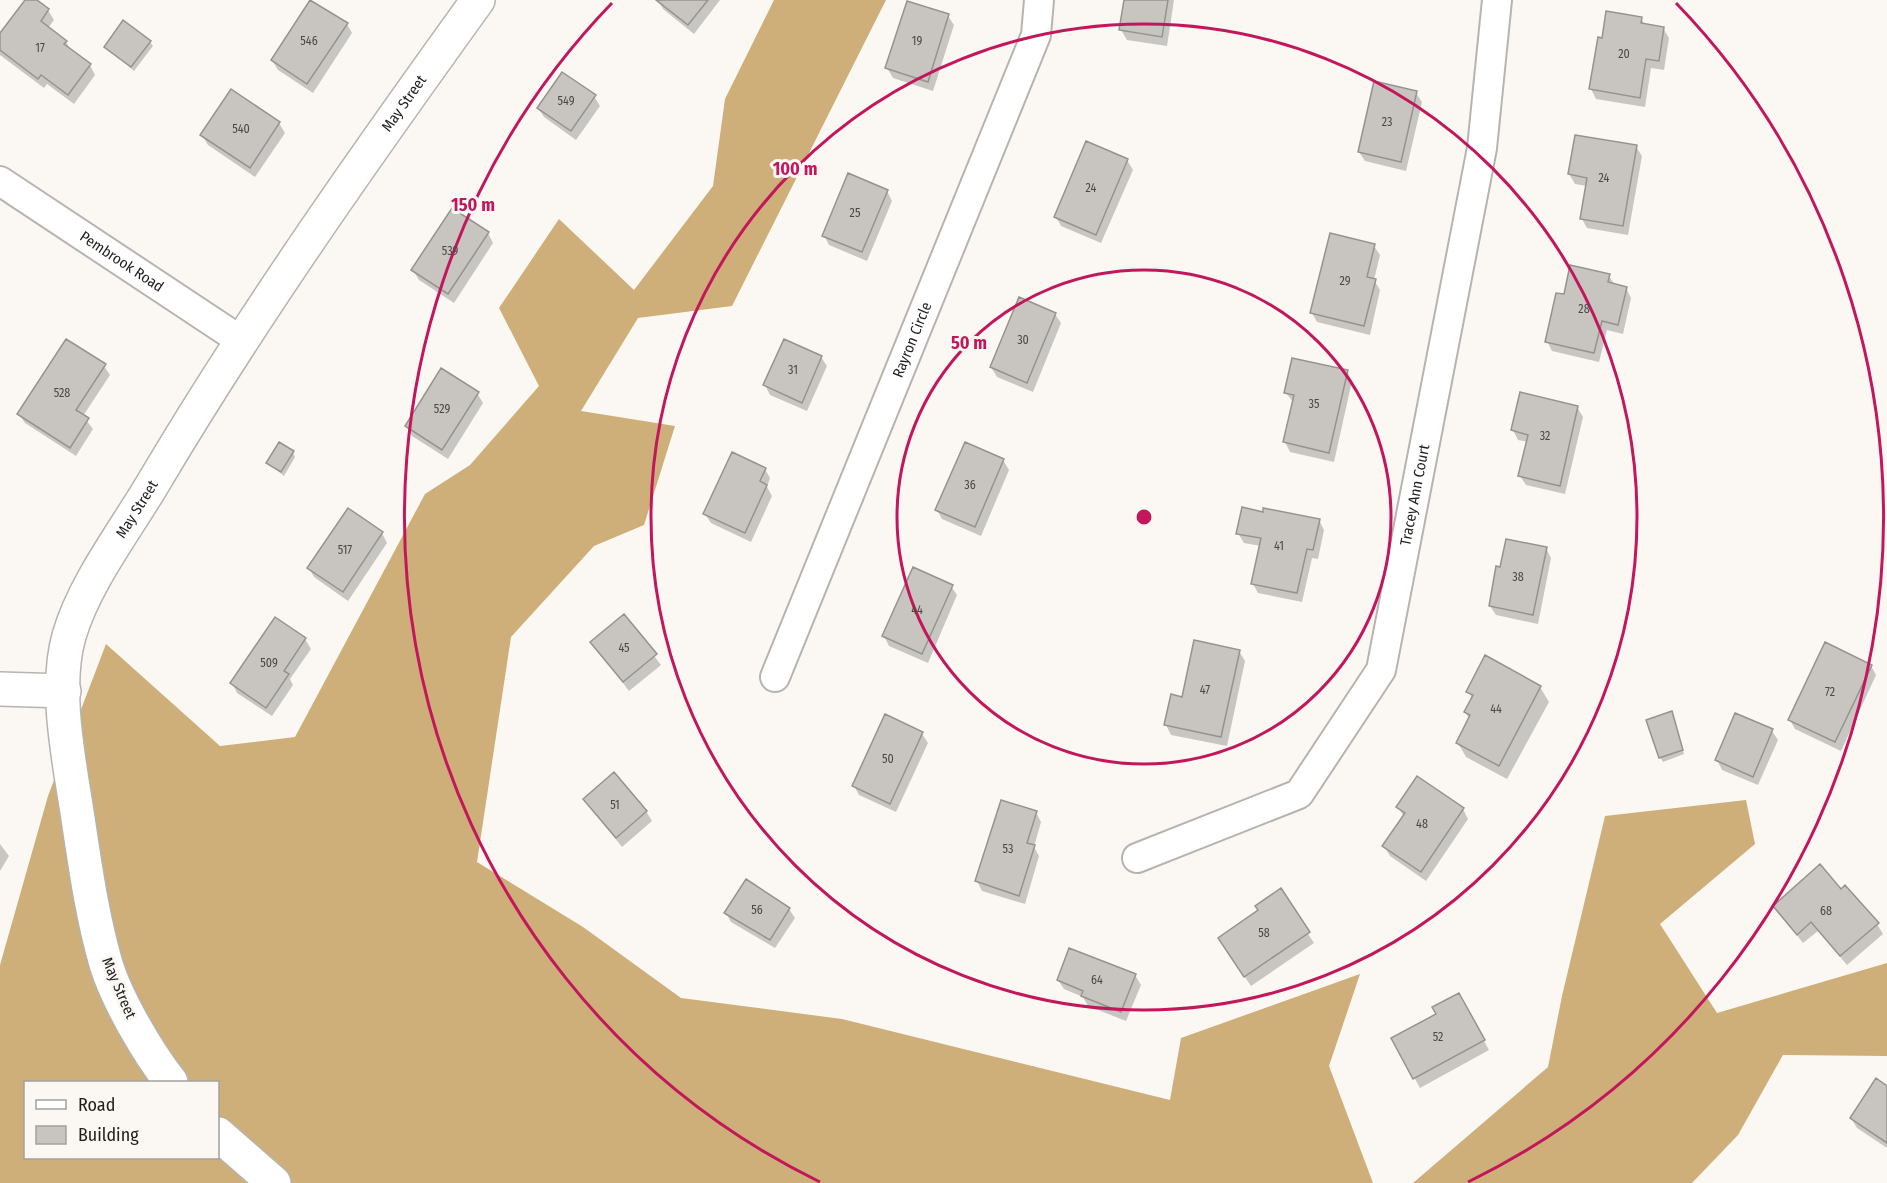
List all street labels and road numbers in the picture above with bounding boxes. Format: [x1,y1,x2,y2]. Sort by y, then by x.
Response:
street label: May Street [378,72,430,135]
street label: Pembrook Road [76,227,167,296]
street label: Rayron Circle [889,299,935,380]
street label: Tracey Ann Court [1396,443,1433,547]
street label: May Street [112,477,162,541]
street label: May Street [98,955,140,1021]

